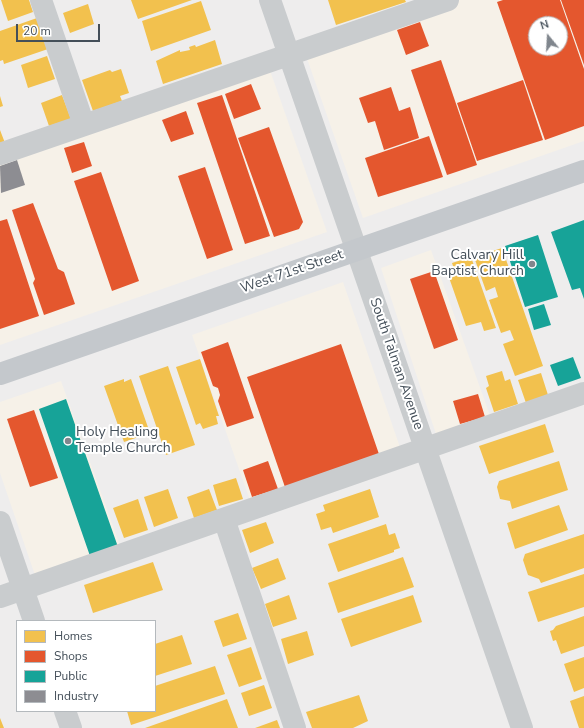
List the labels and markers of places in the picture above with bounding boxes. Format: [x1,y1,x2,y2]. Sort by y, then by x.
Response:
place label: Calvary Hill Baptist Church [431,248,524,280]
marker: Calvary Hill Baptist Church [527,259,537,269]
place label: Holy Healing Temple Church [76,425,171,458]
marker: Holy Healing Temple Church [63,436,73,446]

